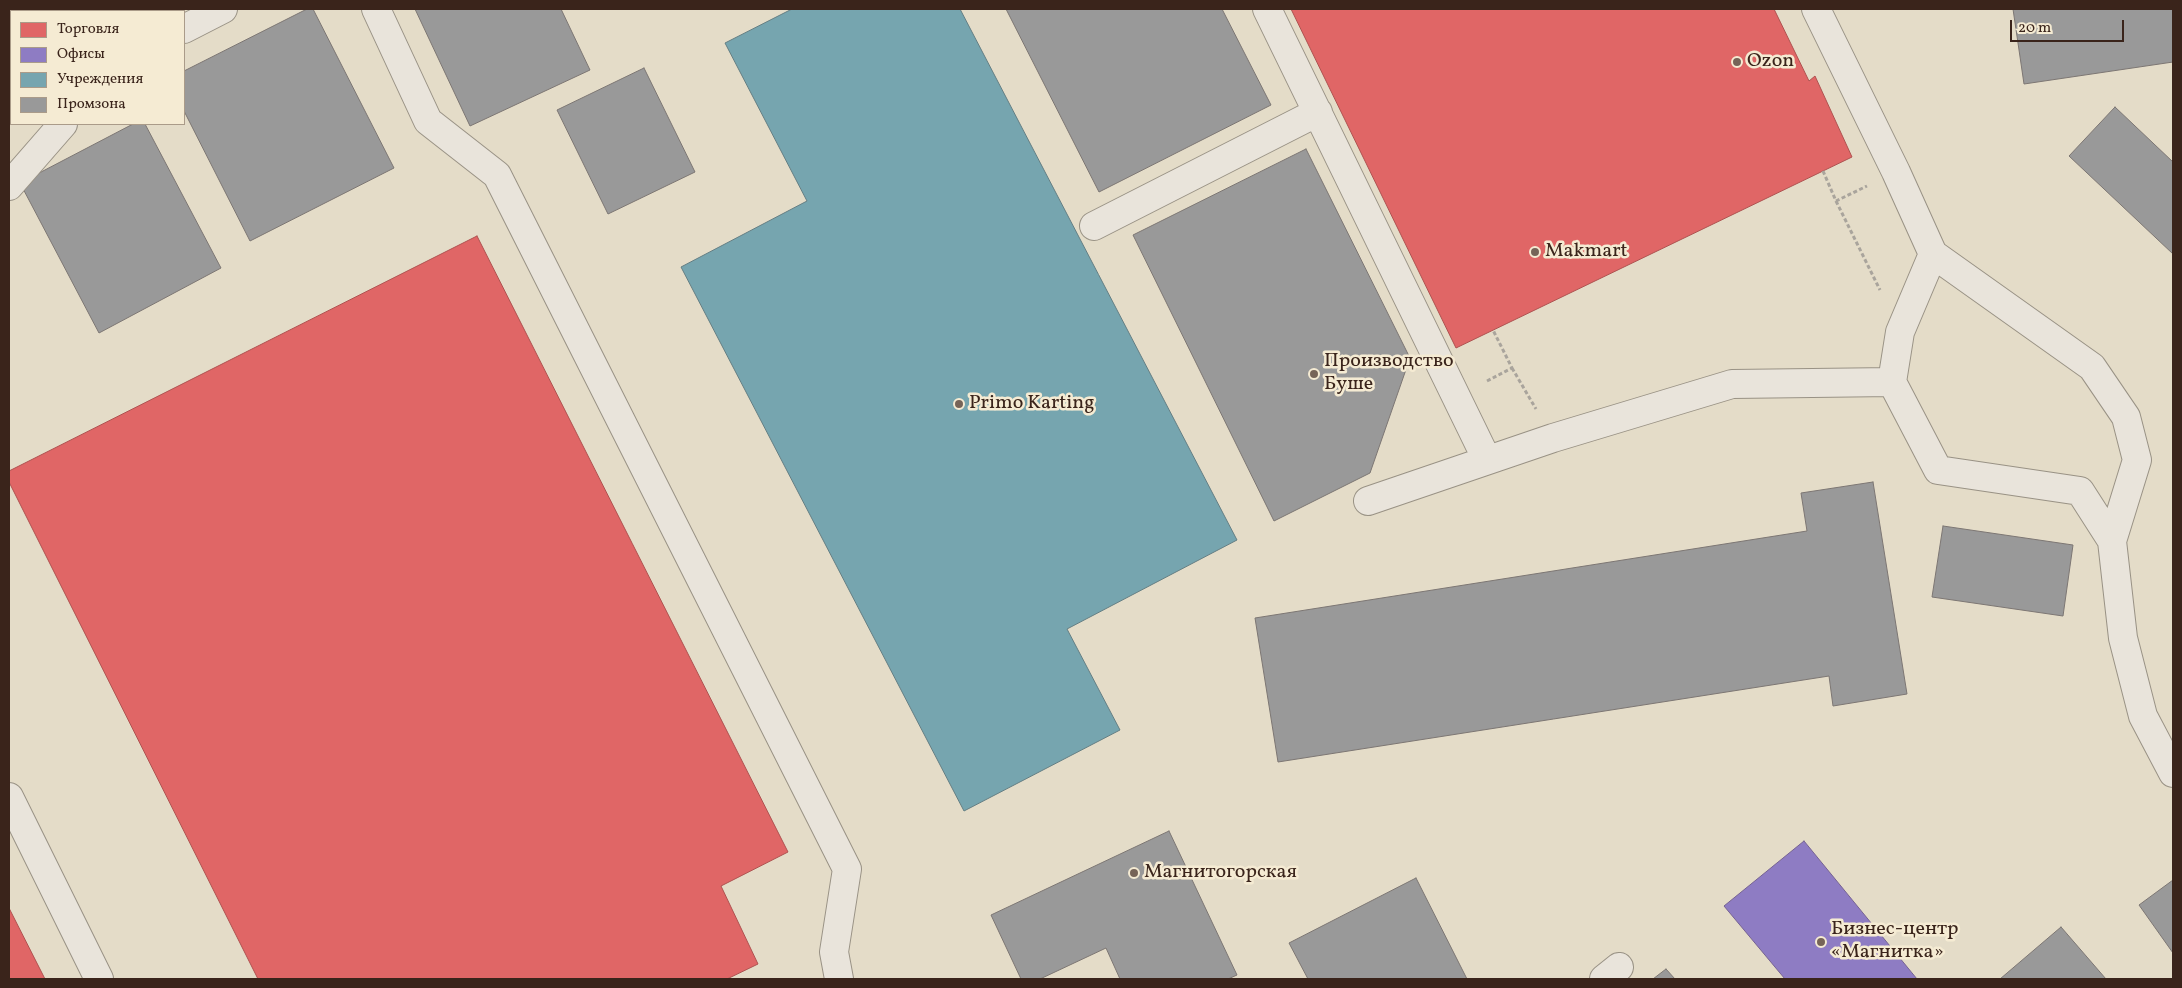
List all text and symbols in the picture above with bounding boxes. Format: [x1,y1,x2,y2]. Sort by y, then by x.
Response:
legend [10,10,185,125]
scale bar [2012,10,2126,42]
text: 20 m [2018,18,2051,39]
text: Торговля [57,19,119,40]
text: Офисы [57,44,105,65]
place label: Ozon [1747,50,1794,74]
marker: Ozon [1731,56,1743,68]
text: Учреждения [57,69,143,90]
text: Промзона [57,94,126,115]
place label: Makmart [1545,240,1628,264]
marker: Makmart [1529,246,1541,258]
place label: Производство Буше [1324,350,1454,397]
marker: Производство Буше [1308,368,1320,380]
place label: Primo Karting [969,392,1094,416]
marker: Primo Karting [953,398,965,410]
place label: Магнитогорская [1144,861,1297,885]
marker: Магнитогорская [1128,867,1140,879]
place label: Бизнес-центр «Магнитка» [1831,918,1959,965]
marker: Бизнес-центр «Магнитка» [1815,936,1827,948]

